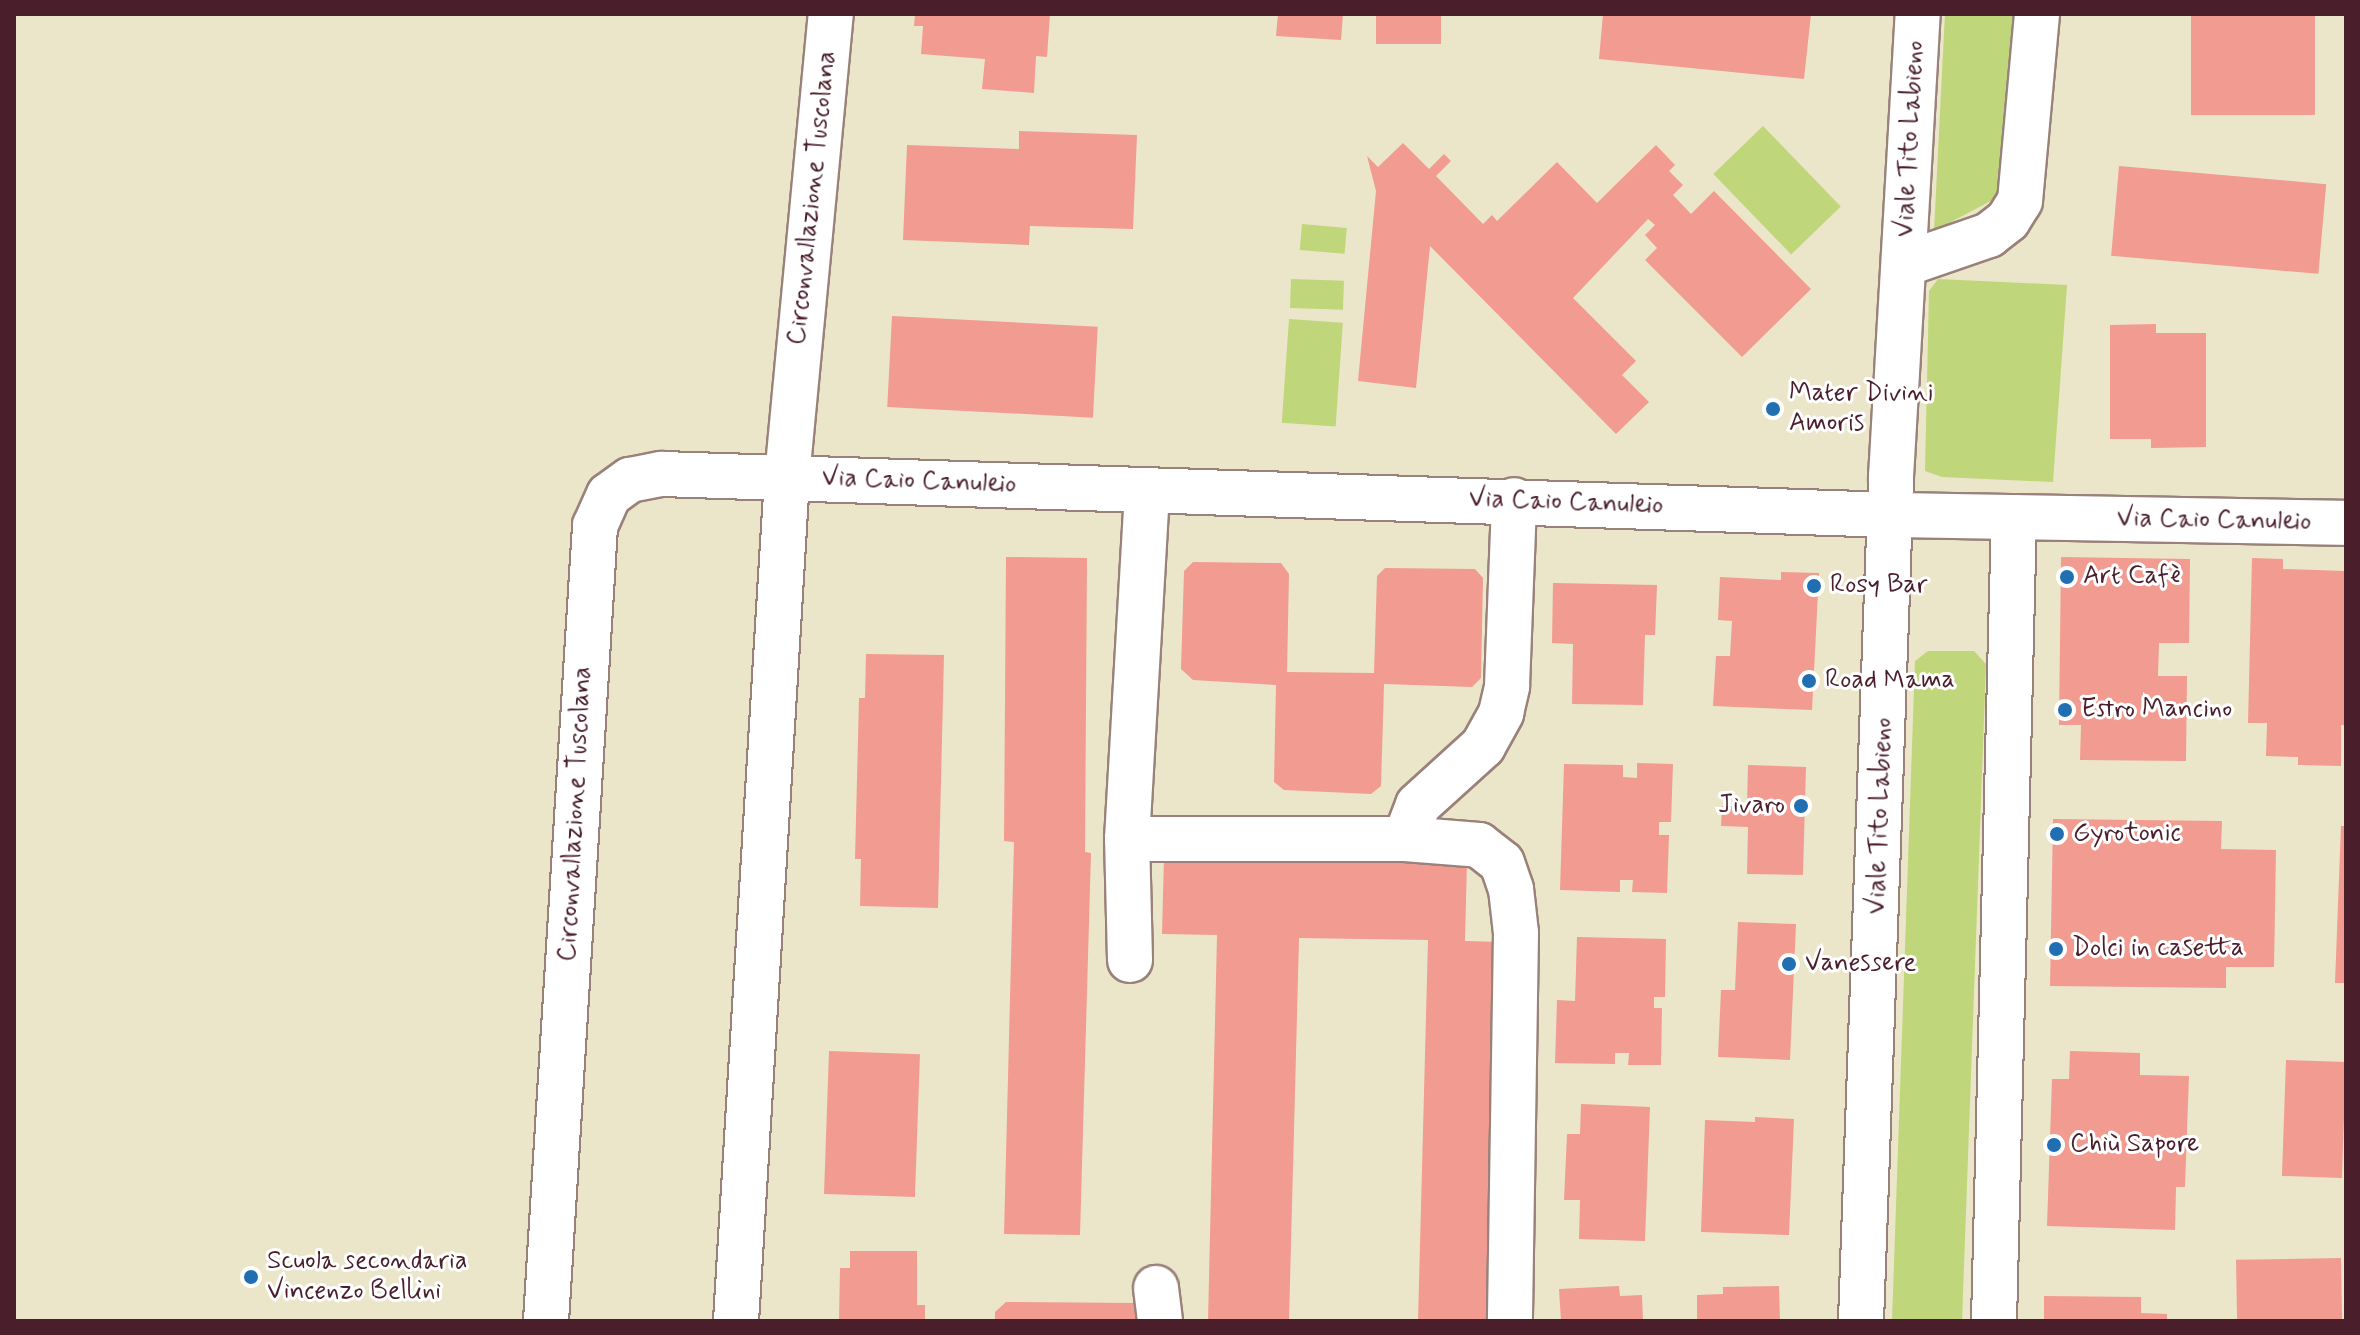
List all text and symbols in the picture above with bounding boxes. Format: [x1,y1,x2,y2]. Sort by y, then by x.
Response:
street label: Viale Tito Labieno [1890,39,1932,239]
street label: Circonvallazione Tuscolana [782,48,844,348]
place label: Mater Divini Amoris [1789,378,1934,440]
marker: Mater Divini Amoris [1764,400,1782,418]
street label: Via Caio Canuleio [825,463,1013,501]
street label: Via Caio Canuleio [1472,484,1660,522]
street label: Via Caio Canuleio [2120,504,2308,538]
place label: Art Cafè [2083,561,2183,593]
marker: Art Cafè [2058,568,2076,586]
place label: Rosy Bar [1830,570,1927,602]
marker: Rosy Bar [1805,577,1823,595]
street label: Circonvallazione Tuscolana [553,664,599,964]
place label: Road Mama [1825,665,1958,697]
marker: Road Mama [1800,672,1818,690]
place label: Estro Mancino [2081,694,2232,726]
marker: Estro Mancino [2056,701,2074,719]
street label: Viale Tito Labieno [1862,716,1900,916]
place label: Jivaro [1718,790,1785,822]
marker: Jivaro [1792,797,1810,815]
place label: Gyrotonic [2073,818,2181,850]
marker: Gyrotonic [2048,825,2066,843]
place label: Dolci in casetta [2072,933,2244,965]
marker: Dolci in casetta [2047,940,2065,958]
place label: Vanessere [1805,948,1916,980]
marker: Vanessere [1780,955,1798,973]
place label: Chiù Sapore [2070,1129,2199,1161]
marker: Chiù Sapore [2045,1136,2063,1154]
place label: Scuola secondaria Vincenzo Bellini [267,1246,468,1308]
marker: Scuola secondaria Vincenzo Bellini [242,1268,260,1286]

